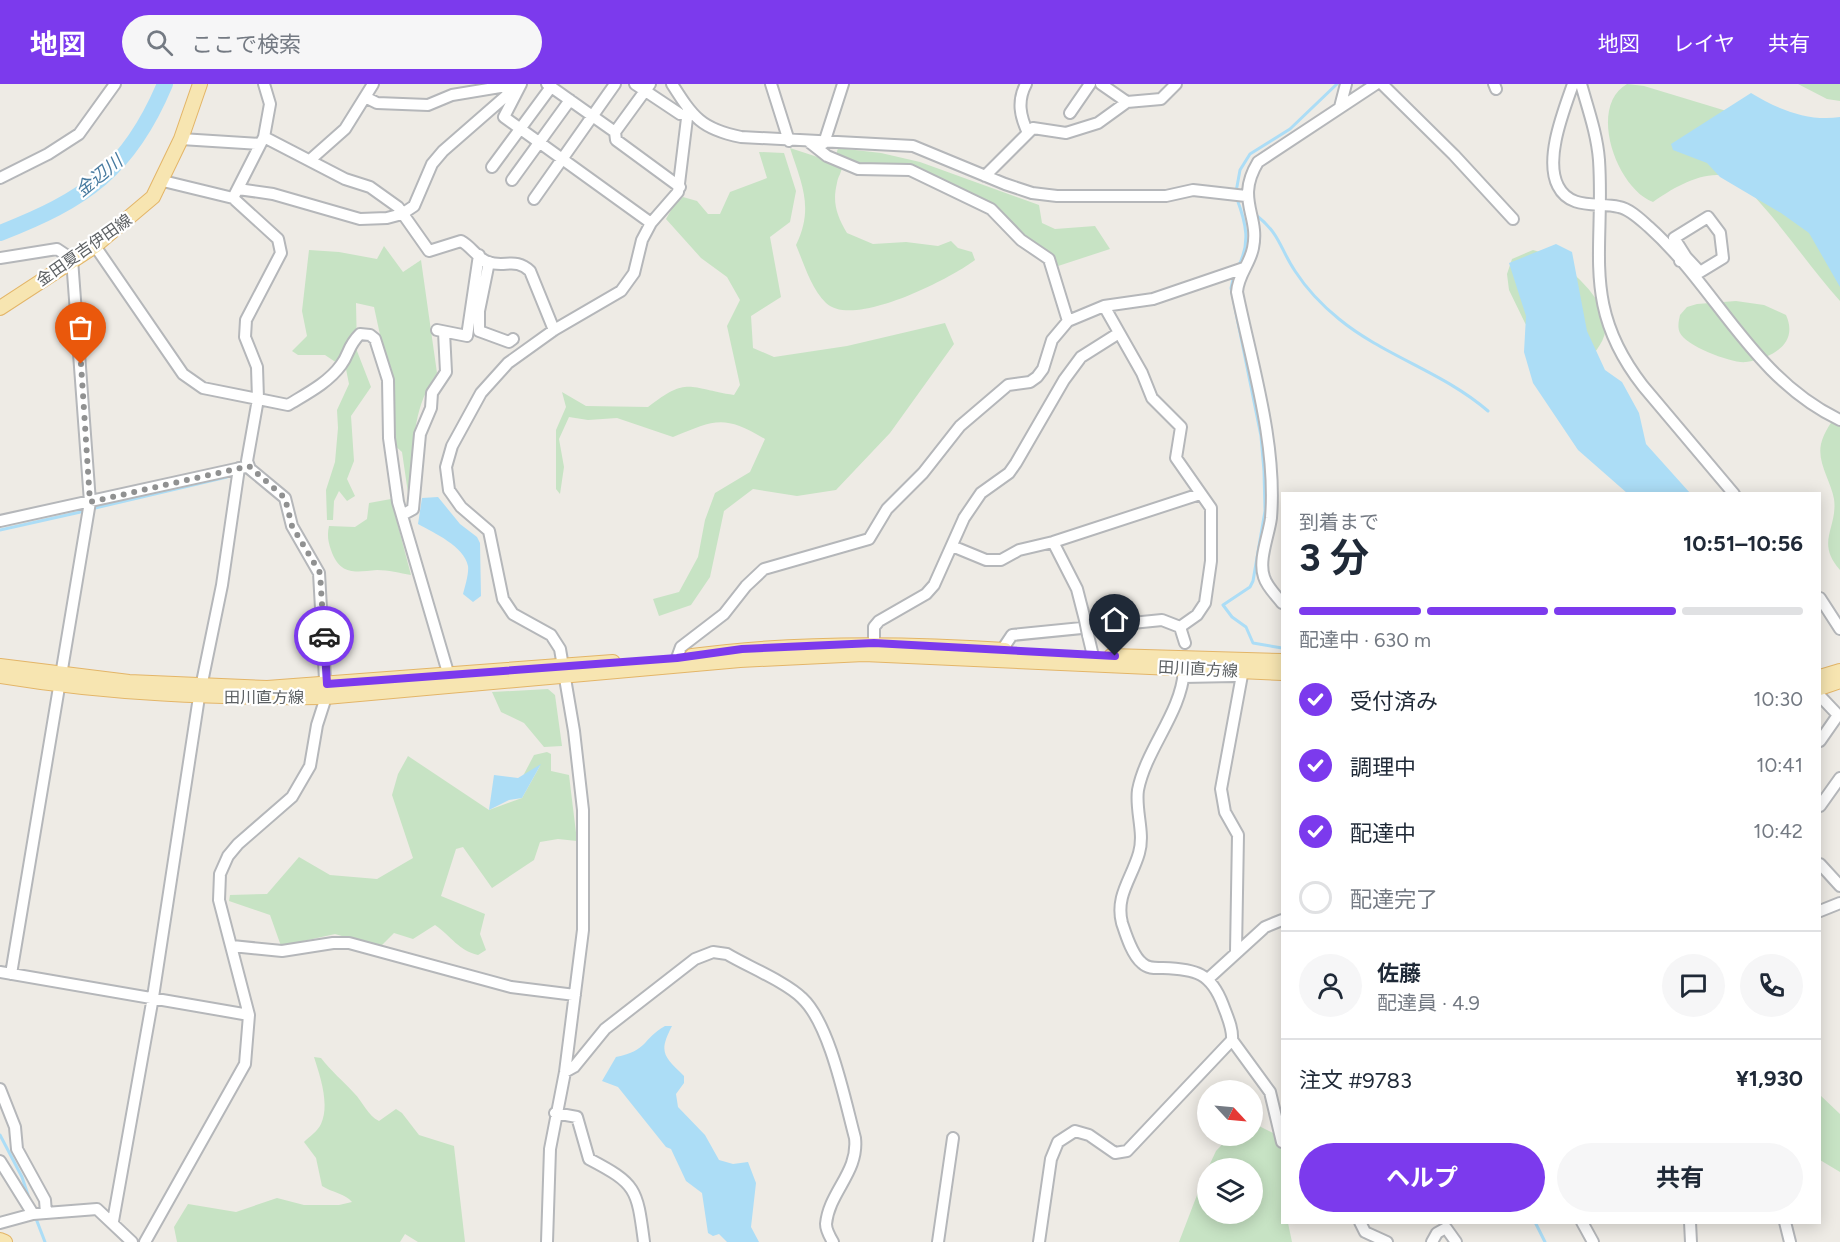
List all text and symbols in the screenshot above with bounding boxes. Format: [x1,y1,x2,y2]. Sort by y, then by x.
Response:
search box [122,15,542,69]
icon: search [143,26,176,59]
text: 地図 [30,27,86,61]
text: ここで検索 [191,31,301,58]
text: 地図 [1598,31,1640,56]
text: レイヤ [1673,31,1735,56]
text: 共有 [1768,31,1810,56]
water label: 金辺川 [71,149,128,202]
street label: 金田夏吉伊田線 [33,210,135,290]
pin [55,302,106,364]
icon: bag [64,311,97,344]
text: 到着まで [1299,510,1379,534]
text: 10:51–10:56 [1683,530,1803,557]
text: 3 分 [1299,534,1369,581]
pin [1089,594,1140,656]
icon: home [1098,603,1131,636]
courier [294,606,354,666]
icon: car [308,620,341,653]
text: 配達中 · 630 m [1299,628,1431,652]
street label: 田川直方線 [1158,657,1238,681]
icon: check [1299,683,1332,716]
text: 10:30 [1753,687,1803,711]
street label: 田川直方線 [224,688,304,707]
text: 受付済み [1350,688,1438,715]
icon: check [1299,749,1332,782]
text: 10:41 [1756,753,1803,777]
text: 調理中 [1350,754,1416,781]
icon: check [1299,815,1332,848]
text: 10:42 [1753,819,1803,843]
text: 配達中 [1350,820,1416,847]
text: 配達完了 [1350,886,1438,913]
button: person [1299,954,1362,1017]
button: chat [1662,954,1725,1017]
button: phone [1740,954,1803,1017]
text: 佐藤 [1377,960,1421,987]
text: 配達員 · 4.9 [1377,991,1480,1015]
text: ¥1,930 [1736,1065,1803,1092]
text: 注文 #9783 [1299,1067,1412,1094]
north arrow [1197,1080,1263,1146]
map controls [1197,1080,1263,1224]
button: ヘルプ [1299,1143,1545,1212]
button: 共有 [1557,1143,1803,1212]
button: layers [1197,1158,1263,1224]

